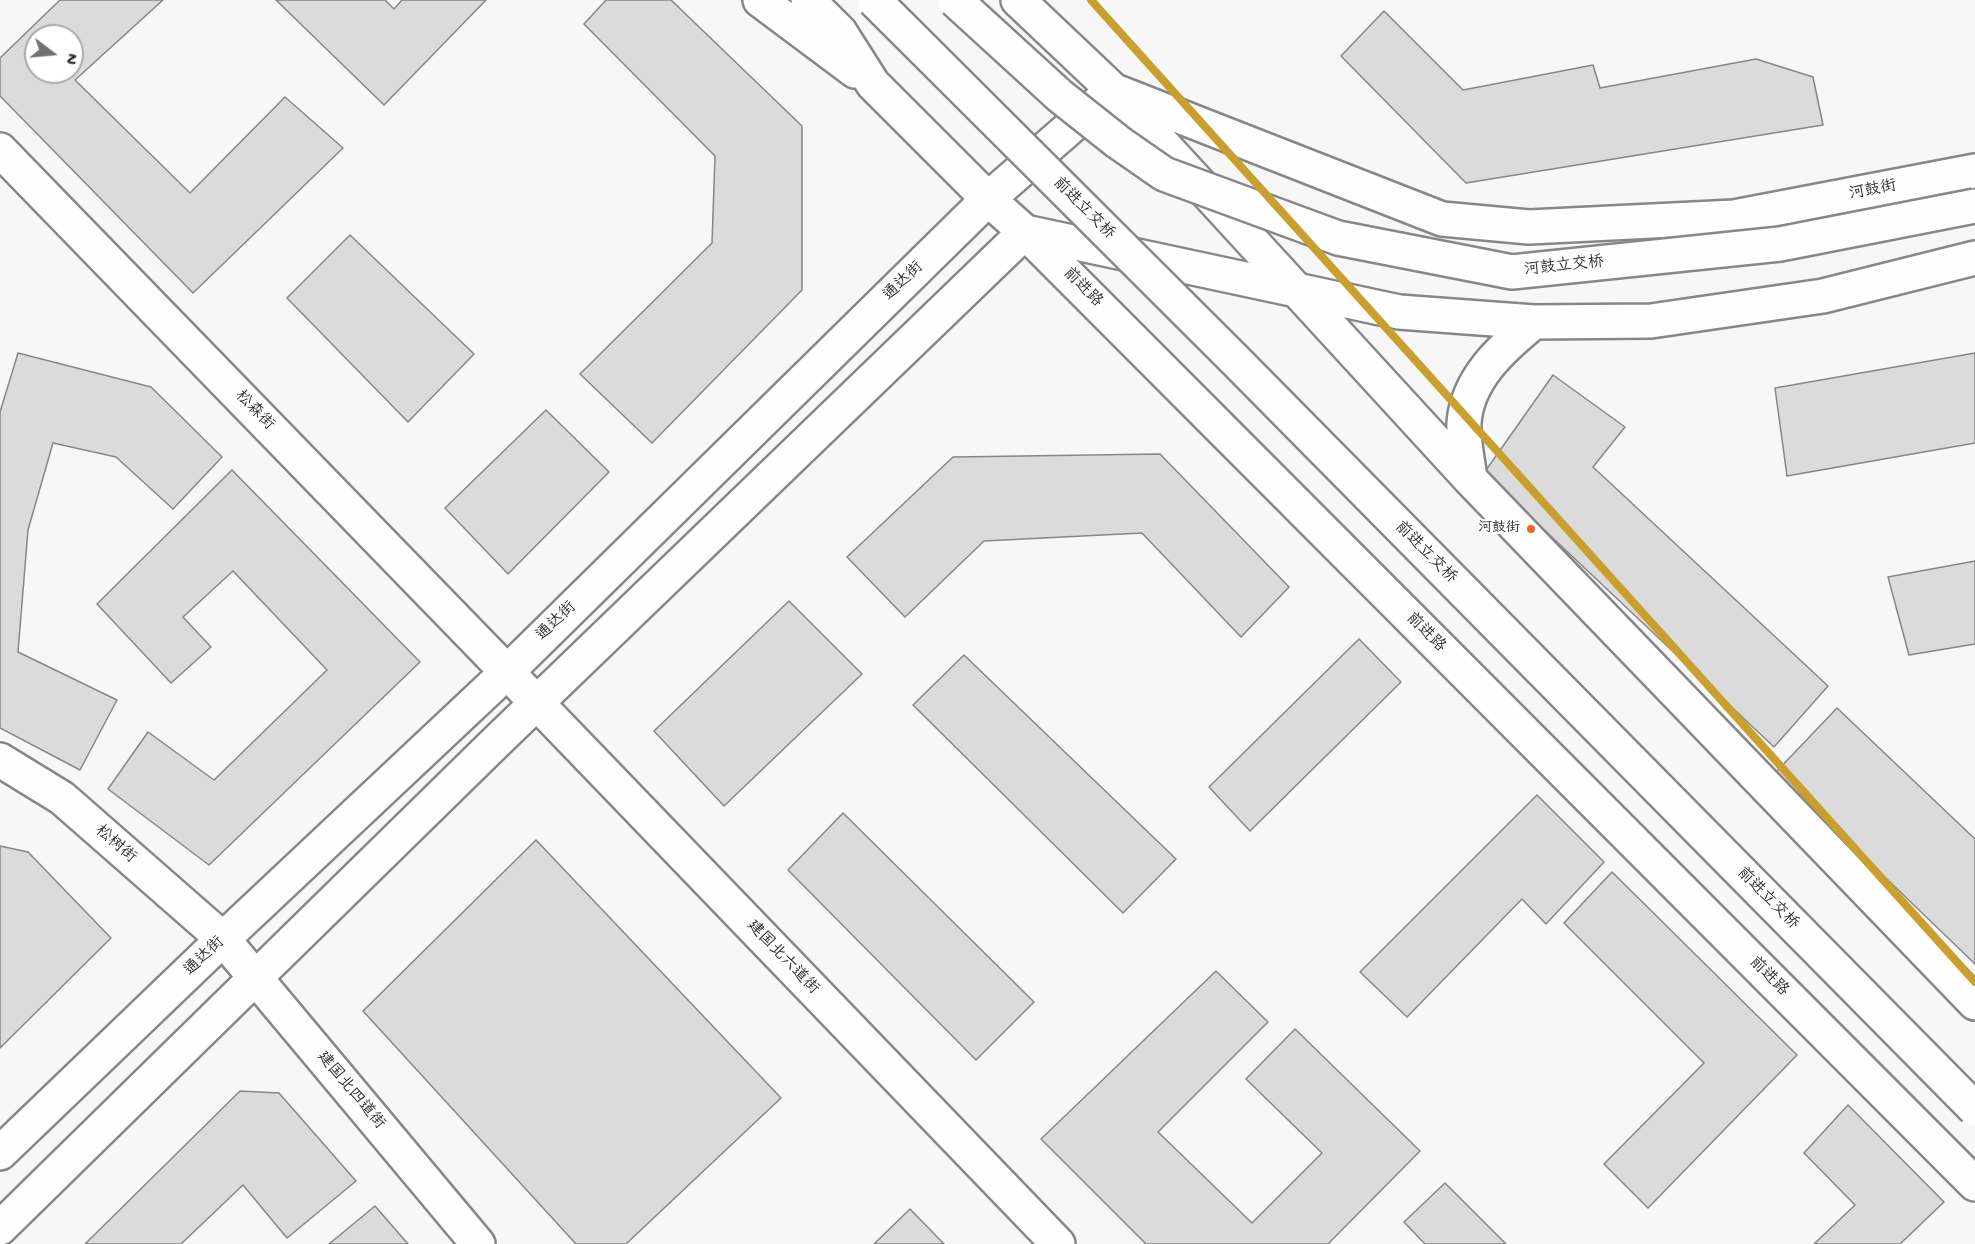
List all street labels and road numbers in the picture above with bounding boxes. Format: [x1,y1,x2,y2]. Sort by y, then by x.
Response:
street label: 前进立交桥 [1048,174,1118,244]
street label: 河鼓街 [1848,177,1898,205]
street label: 河鼓立交桥 [1523,253,1605,281]
street label: 通达街 [880,258,928,306]
street label: 前进路 [1058,264,1106,312]
street label: 松森街 [230,387,278,435]
street label: 前进立交桥 [1390,518,1460,588]
street label: 通达街 [533,598,581,646]
street label: 前进路 [1401,609,1449,657]
street label: 松树街 [91,822,139,868]
street label: 前进立交桥 [1732,864,1802,934]
street label: 建国北六道街 [742,917,822,999]
street label: 通达街 [181,933,229,981]
street label: 前进路 [1744,953,1792,1001]
street label: 建国北四道街 [312,1048,388,1134]

